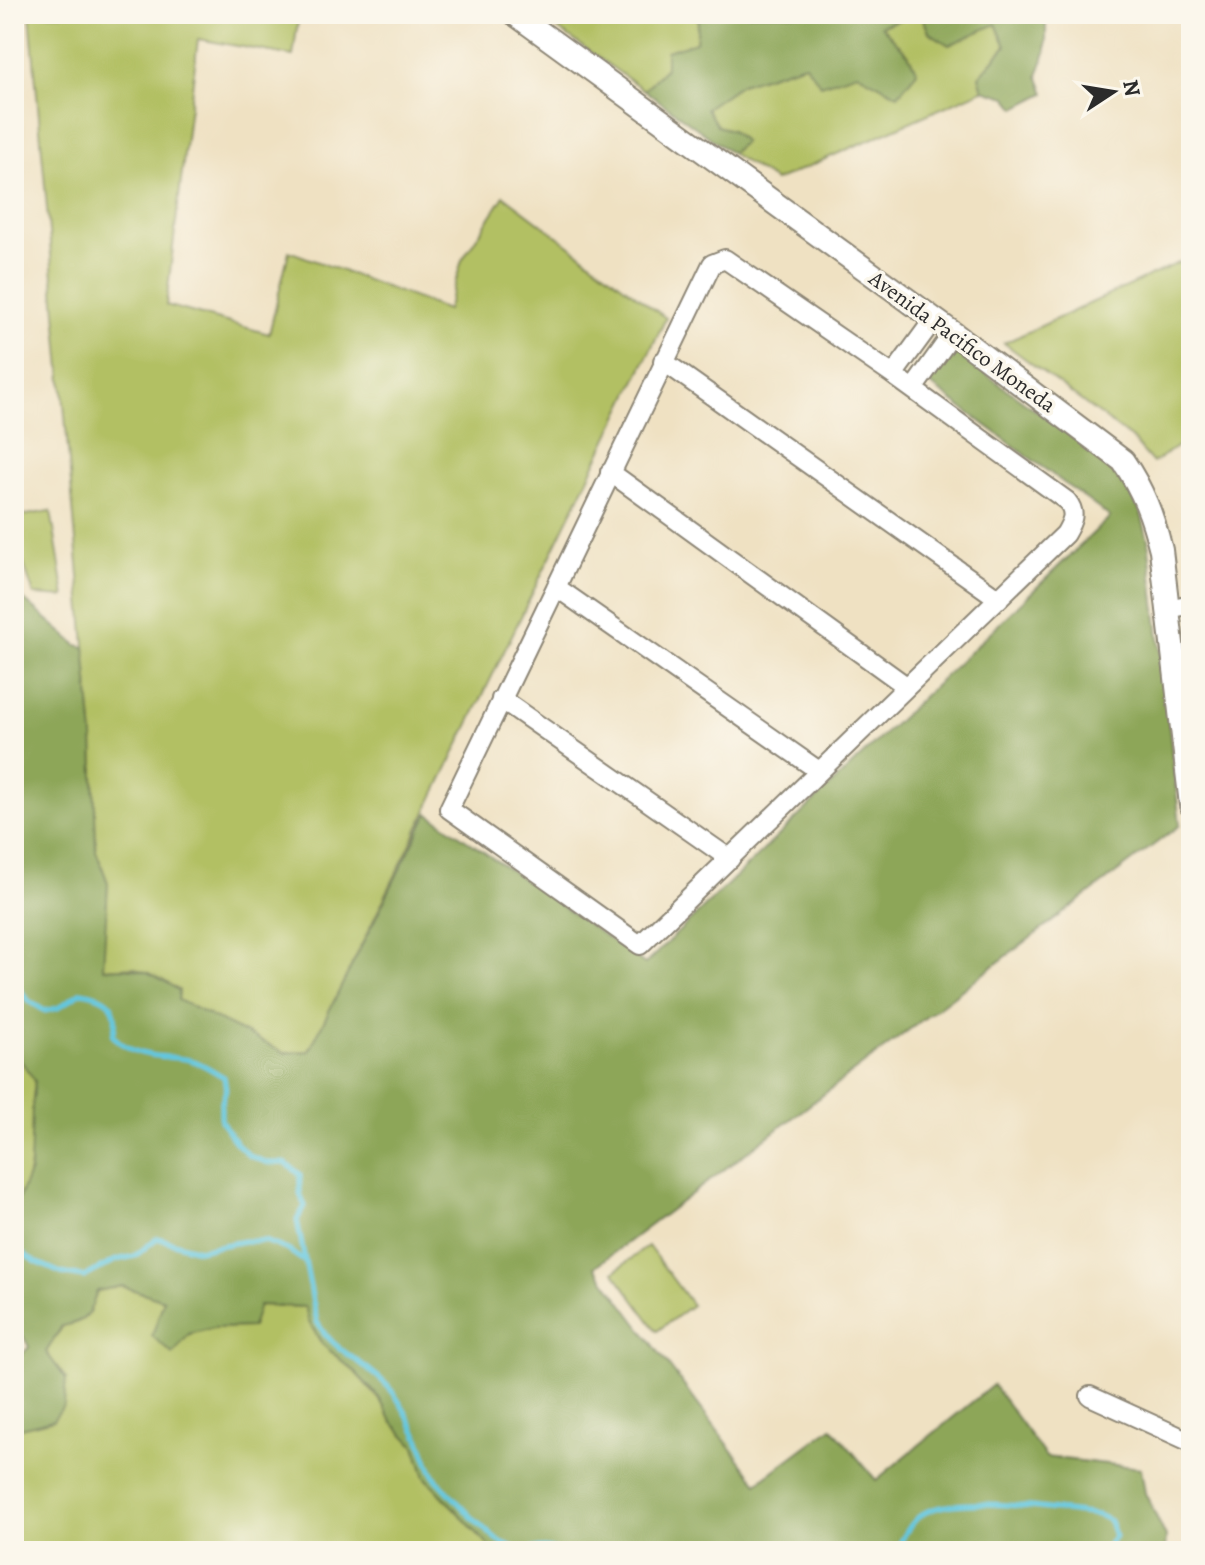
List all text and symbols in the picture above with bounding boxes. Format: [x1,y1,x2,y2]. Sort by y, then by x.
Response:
north arrow [1073,52,1153,132]
text: N [1115,77,1148,99]
street label: Avenida Pacifico Moneda [862,263,1063,420]

